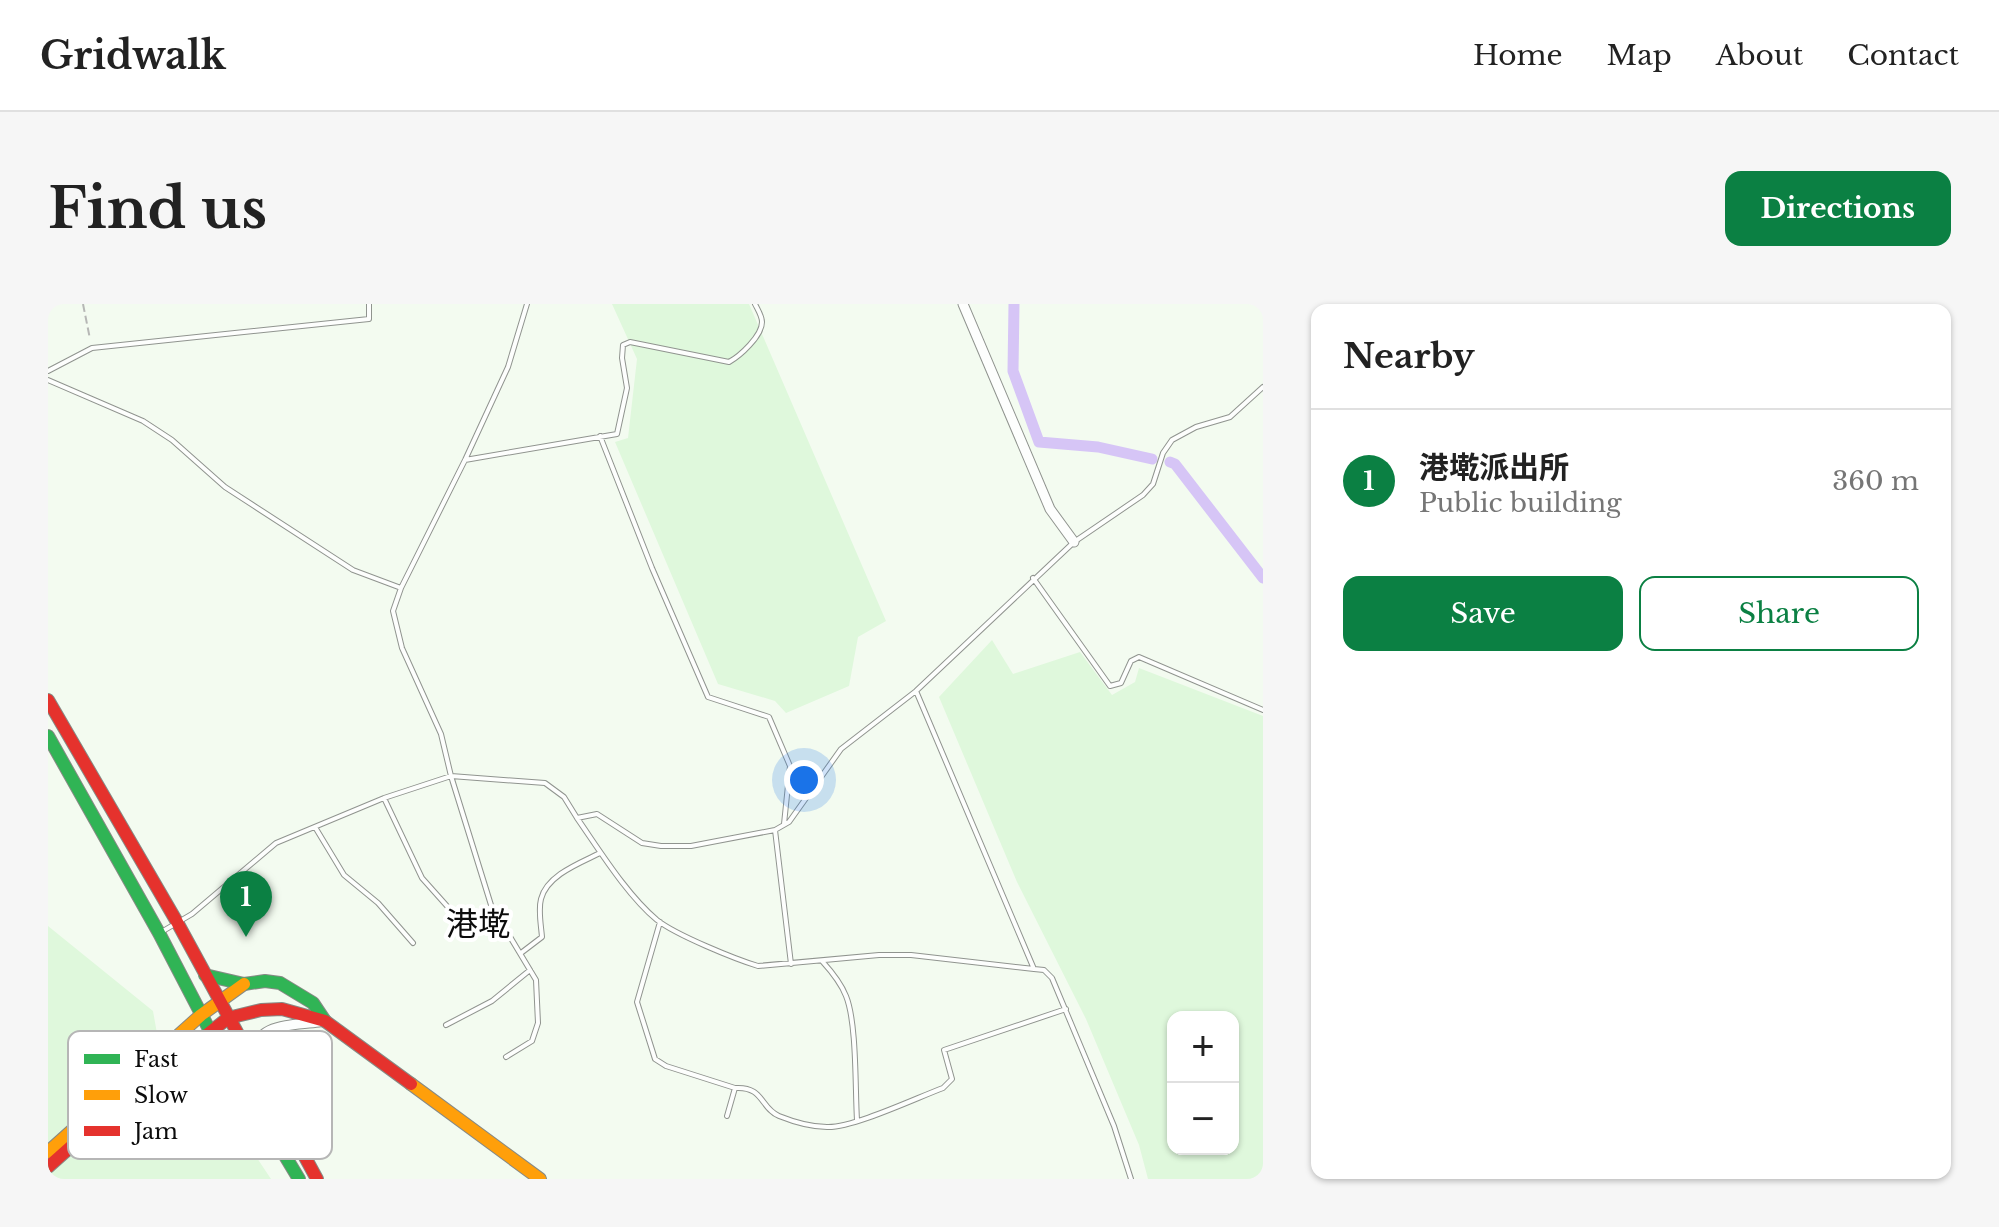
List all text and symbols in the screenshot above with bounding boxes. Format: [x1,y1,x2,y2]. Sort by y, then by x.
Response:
text: Gridwalk [40,32,226,79]
text: Home [1473,38,1563,73]
text: Map [1607,38,1672,73]
text: About [1716,38,1803,73]
text: Contact [1847,38,1959,73]
button: Directions [1725,171,1951,246]
text: Find us [48,174,267,243]
text: Nearby [1343,335,1475,377]
text: 港墘派出所 [1419,449,1569,486]
text: 1 [1363,465,1375,497]
text: 360 m [1832,465,1919,497]
text: Public building [1419,487,1622,519]
button: Save [1343,576,1623,651]
button: Share [1639,576,1919,651]
your location [784,760,824,800]
pin: 1 [220,871,272,937]
district label: 港墘 [446,904,510,944]
map controls [1167,1011,1239,1155]
button: + [1167,1011,1239,1083]
legend [68,1031,332,1159]
text: Fast [134,1046,179,1073]
text: Slow [134,1082,188,1109]
button: − [1167,1083,1239,1155]
text: Jam [131,1118,178,1145]

